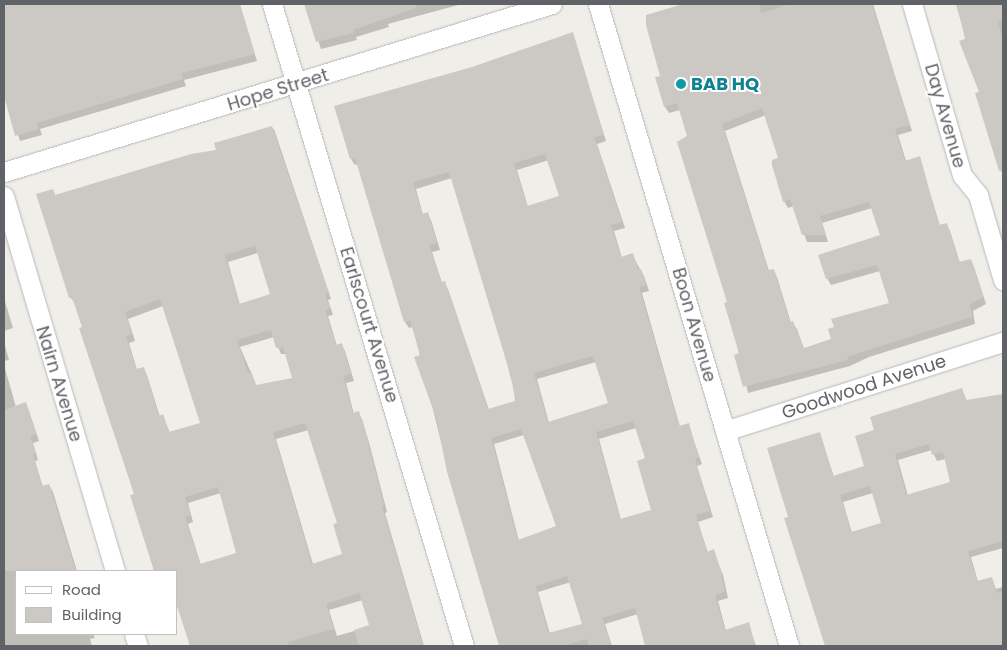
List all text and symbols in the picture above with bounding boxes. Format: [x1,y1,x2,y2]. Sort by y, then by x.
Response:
street label: Day Avenue [920,61,970,171]
street label: Hope Street [225,64,331,116]
place label: BAB HQ [691,73,759,95]
marker: BAB HQ [675,78,687,90]
street label: Earlscourt Avenue [335,245,403,405]
street label: Boon Avenue [667,265,721,385]
street label: Nairn Avenue [31,324,87,444]
street label: Goodwood Avenue [779,350,949,424]
legend [15,570,178,635]
text: Road [62,579,101,600]
text: Building [62,604,122,625]

